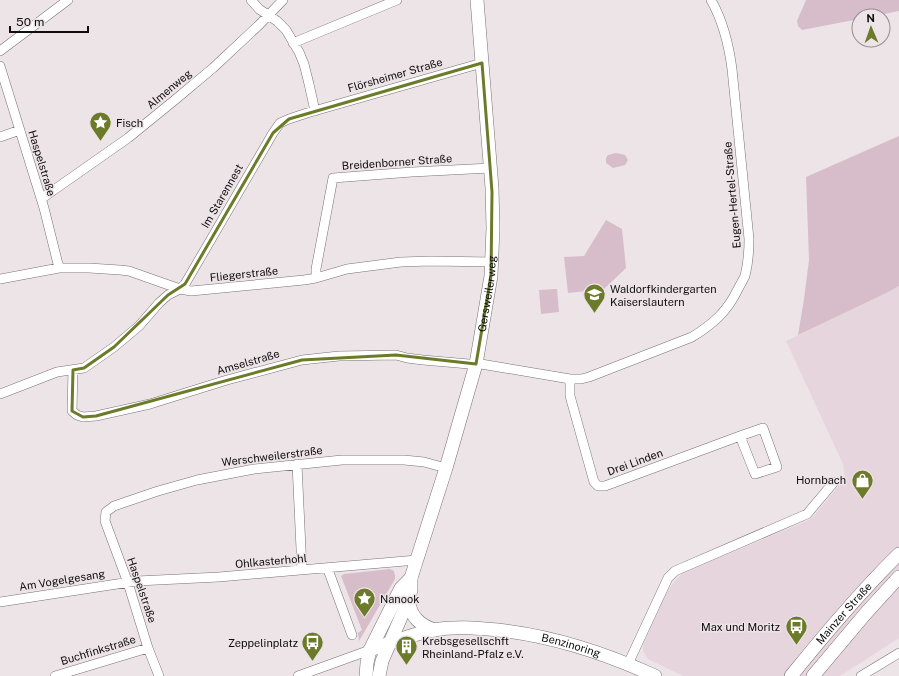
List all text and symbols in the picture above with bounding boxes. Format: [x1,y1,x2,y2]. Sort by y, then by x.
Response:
scale bar [10,8,88,34]
north arrow [851,8,891,48]
text: N [866,12,875,24]
text: 50 m [16,15,44,29]
street label: Flörsheimer Straße [346,56,444,94]
street label: Almenweg [144,67,194,111]
place icon: Fisch [88,110,114,143]
place label: Fisch [116,117,143,129]
street label: Haspelstraße [26,128,58,198]
street label: Eugen-Hertel-Straße [721,141,743,249]
street label: Breidenborner Straße [341,152,453,172]
street label: Im Starennest [199,162,245,230]
street label: Gersweilerweg [476,255,498,333]
street label: Fliegerstraße [209,264,279,284]
school or university icon: Waldorfkindergarten Kaiserslautern [581,282,607,315]
place label: Waldorfkindergarten Kaiserslautern [610,283,717,308]
street label: Amselstraße [215,347,281,377]
street label: Werschweilerstraße [221,444,323,468]
street label: Drei Linden [606,446,664,478]
shop icon: Hornbach [849,467,875,500]
place label: Hornbach [796,474,846,486]
street label: Ohlkasterhohl [235,552,307,570]
street label: Haspelstraße [125,556,159,624]
street label: Am Vogelgesang [18,567,106,593]
street label: Mainzer Straße [814,580,874,647]
place icon: Nanook [352,586,378,619]
place label: Nanook [380,593,419,605]
bus stop icon: Max und Moritz [783,614,809,647]
place label: Max und Moritz [701,621,780,633]
bus stop icon: Zeppelinplatz [300,630,326,663]
street label: Benzinoring [540,631,602,659]
street label: Buchfinkstraße [59,633,137,667]
building icon: Krebsgesellschft Rheinland-Pfalz e.V. [393,634,419,667]
place label: Krebsgesellschft Rheinland-Pfalz e.V. [422,635,524,660]
place label: Zeppelinplatz [228,637,298,649]

